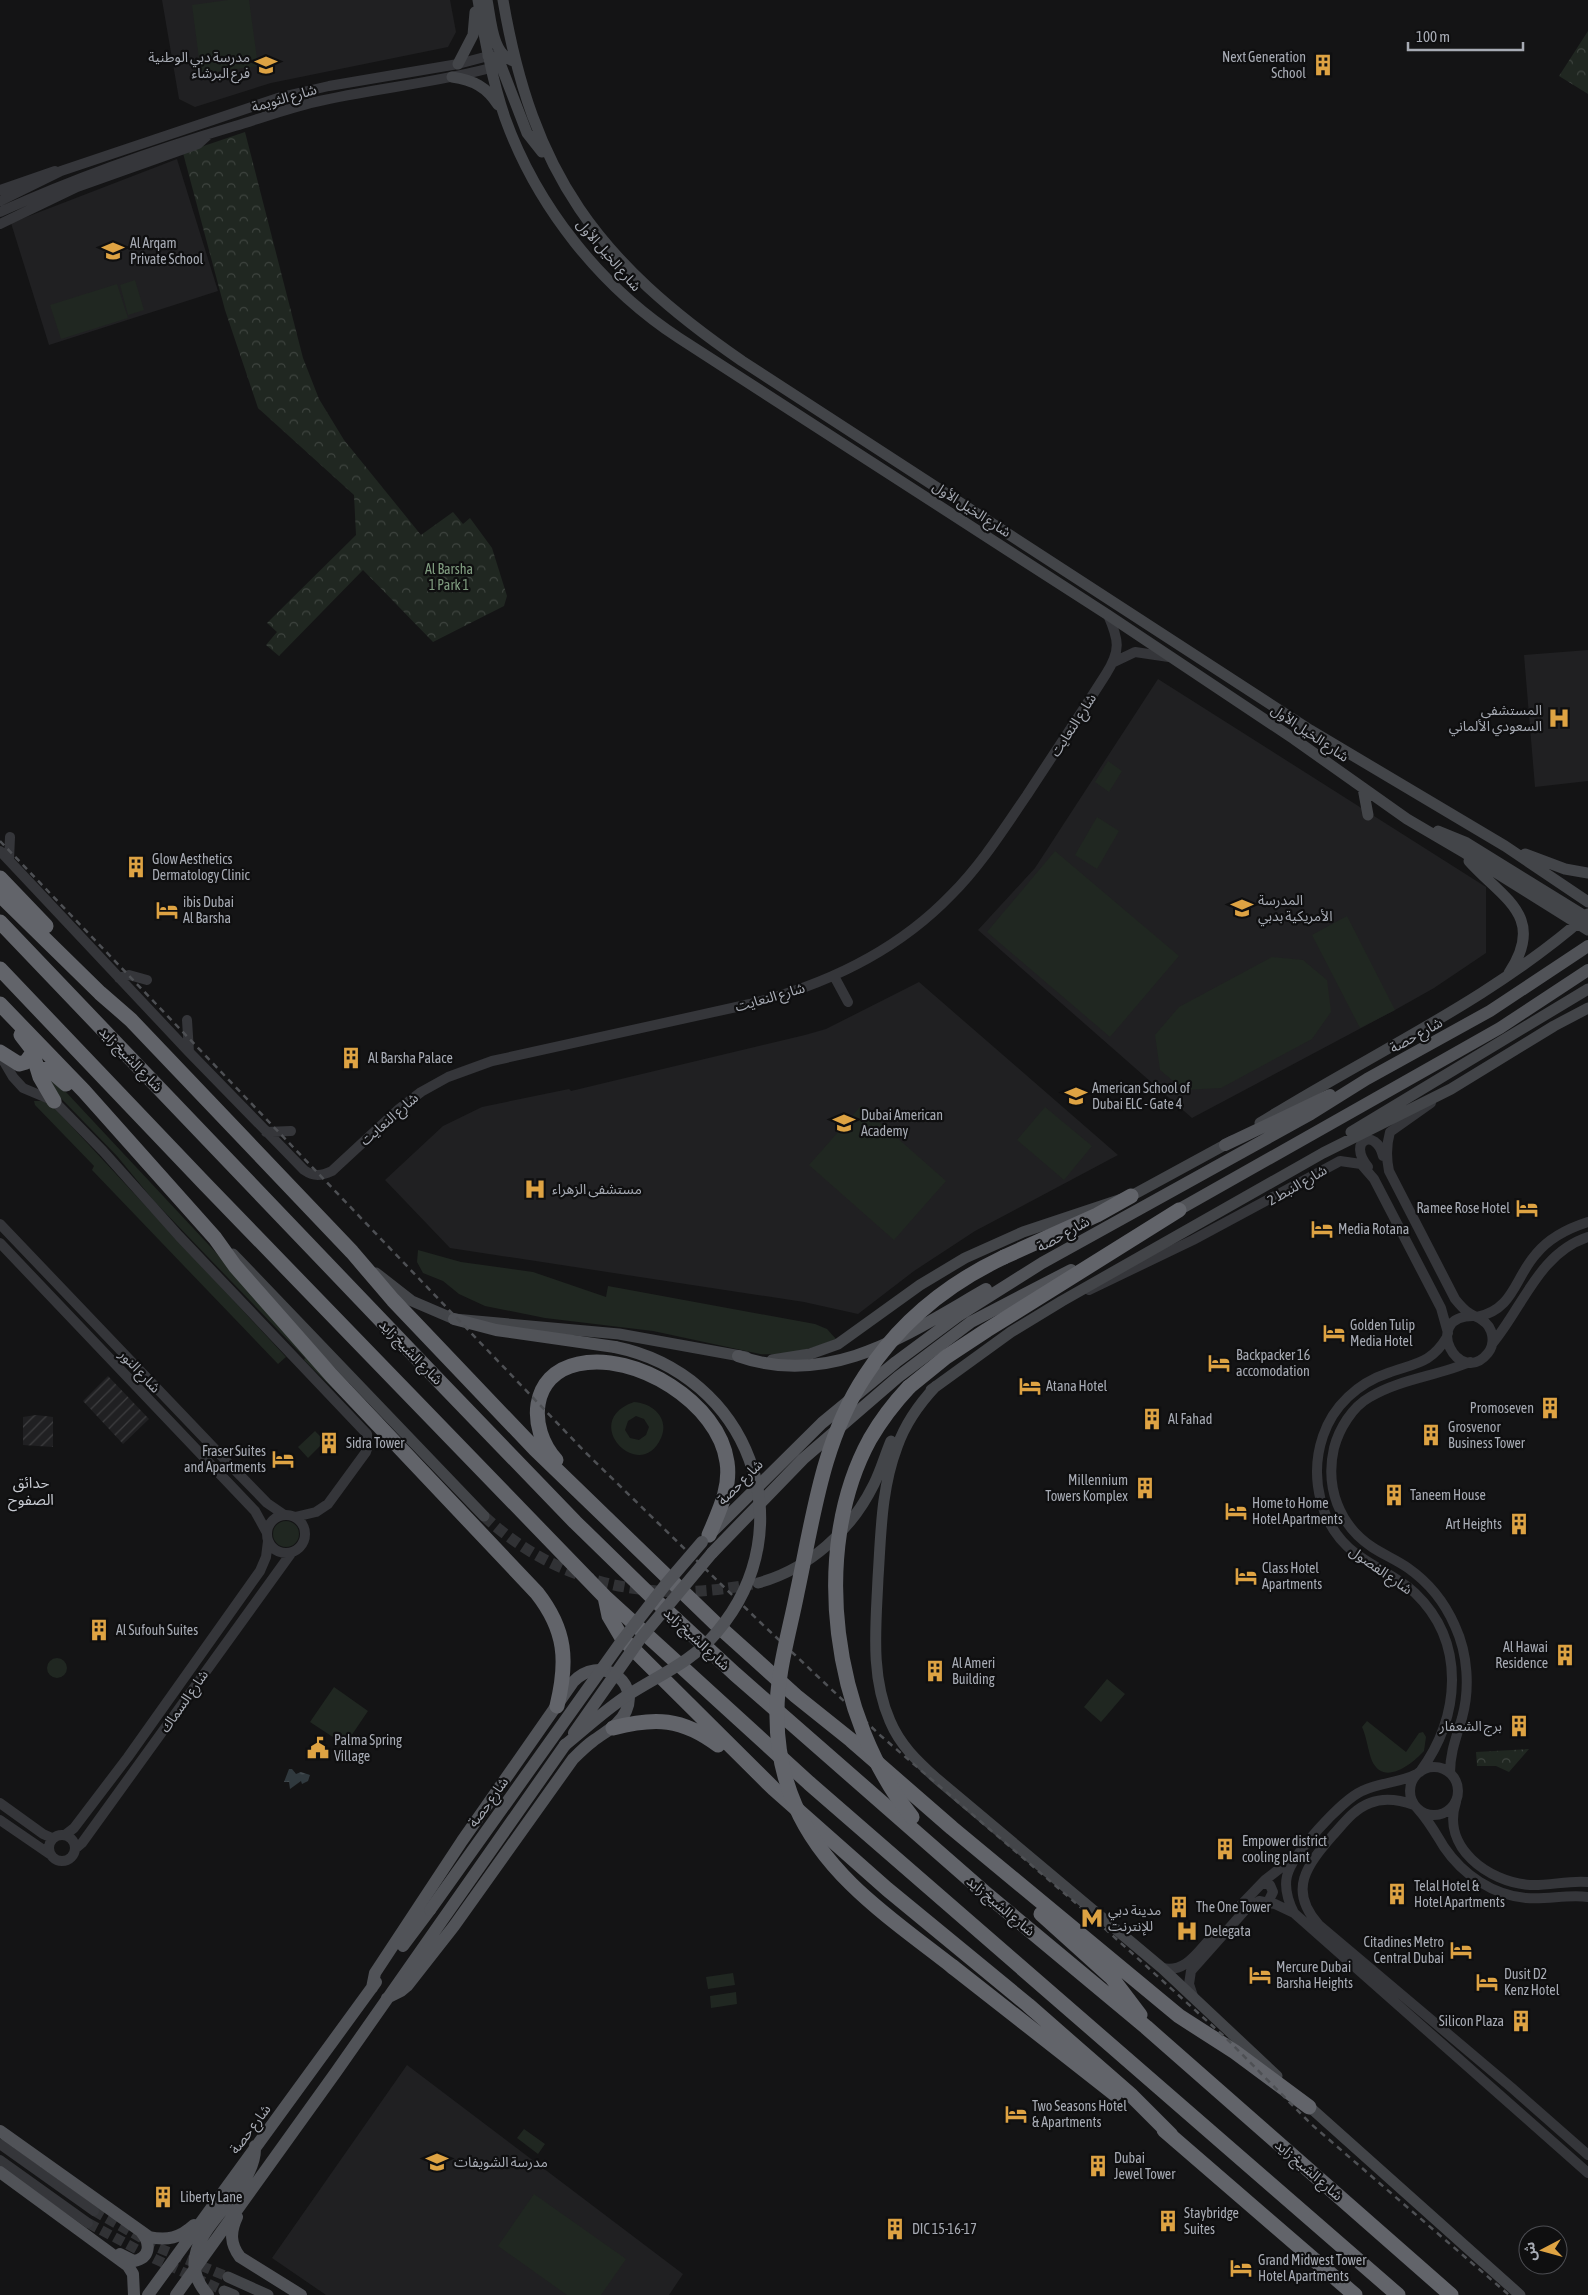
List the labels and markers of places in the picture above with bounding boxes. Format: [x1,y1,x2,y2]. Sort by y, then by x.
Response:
place label: مدرسة دبي الوطنية فرع البرشاء [148,49,250,84]
place label: Next Generation School [1222,49,1306,81]
school or university icon: مدرسة دبي الوطنية فرع البرشاء [253,52,279,78]
building icon: Next Generation School [1310,52,1336,78]
place label: Al Arqam Private School [130,235,204,267]
school or university icon: Al Arqam Private School [100,238,126,264]
place label: المستشفى السعودي الألماني [1449,702,1542,737]
hospital icon: المستشفى السعودي الألماني [1546,705,1572,731]
place label: Glow Aesthetics Dermatology Clinic [152,851,250,883]
building icon: Glow Aesthetics Dermatology Clinic [123,854,149,880]
place label: المدرسة الأمريكية بدبي [1258,892,1332,927]
place label: ibis Dubai Al Barsha [183,894,234,926]
school or university icon: المدرسة الأمريكية بدبي [1229,895,1255,921]
hotel icon: ibis Dubai Al Barsha [154,897,180,923]
building icon: Al Barsha Palace [338,1045,364,1071]
place label: Al Barsha Palace [368,1050,453,1066]
place label: American School of Dubai ELC - Gate 4 [1092,1080,1190,1112]
school or university icon: American School of Dubai ELC - Gate 4 [1063,1083,1089,1109]
place label: Dubai American Academy [861,1107,943,1139]
school or university icon: Dubai American Academy [831,1110,857,1136]
hospital icon: مستشفى الزهراء [522,1176,548,1202]
place label: مستشفى الزهراء [552,1181,642,1198]
hotel icon: Ramee Rose Hotel [1514,1195,1540,1221]
place label: Ramee Rose Hotel [1416,1200,1510,1216]
hotel icon: Media Rotana [1309,1216,1335,1242]
place label: Media Rotana [1338,1221,1409,1237]
place label: Golden Tulip Media Hotel [1350,1317,1415,1349]
hotel icon: Golden Tulip Media Hotel [1321,1320,1347,1346]
place label: Backpacker 16 accomodation [1236,1347,1311,1379]
hotel icon: Backpacker 16 accomodation [1206,1350,1232,1376]
hotel icon: Atana Hotel [1017,1373,1043,1399]
place label: Atana Hotel [1046,1378,1108,1394]
building icon: Promoseven [1537,1395,1563,1421]
place label: Promoseven [1470,1400,1534,1416]
building icon: Al Fahad [1139,1406,1165,1432]
place label: Al Fahad [1168,1411,1212,1427]
place label: Grosvenor Business Tower [1448,1419,1526,1451]
building icon: Grosvenor Business Tower [1418,1422,1444,1448]
building icon: Sidra Tower [316,1430,342,1456]
place label: Sidra Tower [346,1435,405,1451]
place label: Fraser Suites and Apartments [184,1443,266,1475]
hotel icon: Fraser Suites and Apartments [270,1446,296,1472]
place label: Millennium Towers Komplex [1045,1472,1128,1504]
building icon: Millennium Towers Komplex [1132,1475,1158,1501]
building icon: Taneem House [1381,1482,1407,1508]
place label: Taneem House [1410,1487,1486,1503]
place label: Home to Home Hotel Apartments [1252,1495,1343,1527]
hotel icon: Home to Home Hotel Apartments [1223,1498,1249,1524]
building icon: Art Heights [1506,1511,1532,1537]
place label: Art Heights [1446,1516,1502,1532]
place label: Class Hotel Apartments [1262,1560,1322,1592]
hotel icon: Class Hotel Apartments [1233,1563,1259,1589]
building icon: Al Sufouh Suites [86,1617,112,1643]
place label: Al Sufouh Suites [116,1622,198,1638]
place label: Al Hawai Residence [1495,1639,1548,1671]
building icon: Al Hawai Residence [1552,1642,1578,1668]
place label: Al Ameri Building [952,1655,995,1687]
building icon: Al Ameri Building [922,1658,948,1684]
building icon: برج الشعفار [1506,1713,1532,1739]
place label: برج الشعفار [1439,1718,1502,1737]
place label: Palma Spring Village [334,1732,402,1764]
public building icon: Palma Spring Village [305,1735,331,1761]
place label: Empower district cooling plant [1242,1833,1327,1865]
building icon: Empower district cooling plant [1212,1836,1238,1862]
place label: Telal Hotel & Hotel Apartments [1414,1878,1505,1910]
building icon: Telal Hotel & Hotel Apartments [1384,1881,1410,1907]
building icon: The One Tower [1166,1894,1192,1920]
place label: The One Tower [1196,1899,1271,1915]
place label: مدينة دبي للإنترنت [1108,1902,1161,1936]
metro station icon: مدينة دبي للإنترنت [1079,1905,1105,1931]
hospital icon: Delegata [1174,1918,1200,1944]
place label: Delegata [1204,1923,1251,1939]
place label: Citadines Metro Central Dubai [1364,1934,1444,1966]
hotel icon: Citadines Metro Central Dubai [1448,1937,1474,1963]
place label: Mercure Dubai Barsha Heights [1276,1959,1353,1991]
hotel icon: Mercure Dubai Barsha Heights [1247,1962,1273,1988]
place label: Dusit D2 Kenz Hotel [1504,1966,1560,1998]
hotel icon: Dusit D2 Kenz Hotel [1474,1969,1500,1995]
building icon: Silicon Plaza [1508,2008,1534,2034]
place label: Silicon Plaza [1439,2013,1504,2029]
place label: Two Seasons Hotel & Apartments [1032,2098,1127,2130]
hotel icon: Two Seasons Hotel & Apartments [1003,2101,1029,2127]
school or university icon: مدرسة الشويفات [424,2149,450,2175]
place label: Dubai Jewel Tower [1114,2150,1176,2182]
building icon: Dubai Jewel Tower [1085,2153,1111,2179]
place label: مدرسة الشويفات [454,2154,548,2171]
building icon: Liberty Lane [150,2184,176,2210]
place label: Liberty Lane [180,2189,242,2205]
place label: Staybridge Suites [1184,2205,1239,2237]
building icon: Staybridge Suites [1155,2208,1181,2234]
building icon: DIC 15-16-17 [882,2216,908,2242]
place label: DIC 15-16-17 [912,2221,977,2237]
place label: Grand Midwest Tower Hotel Apartments [1258,2252,1367,2284]
hotel icon: Grand Midwest Tower Hotel Apartments [1228,2255,1254,2281]

